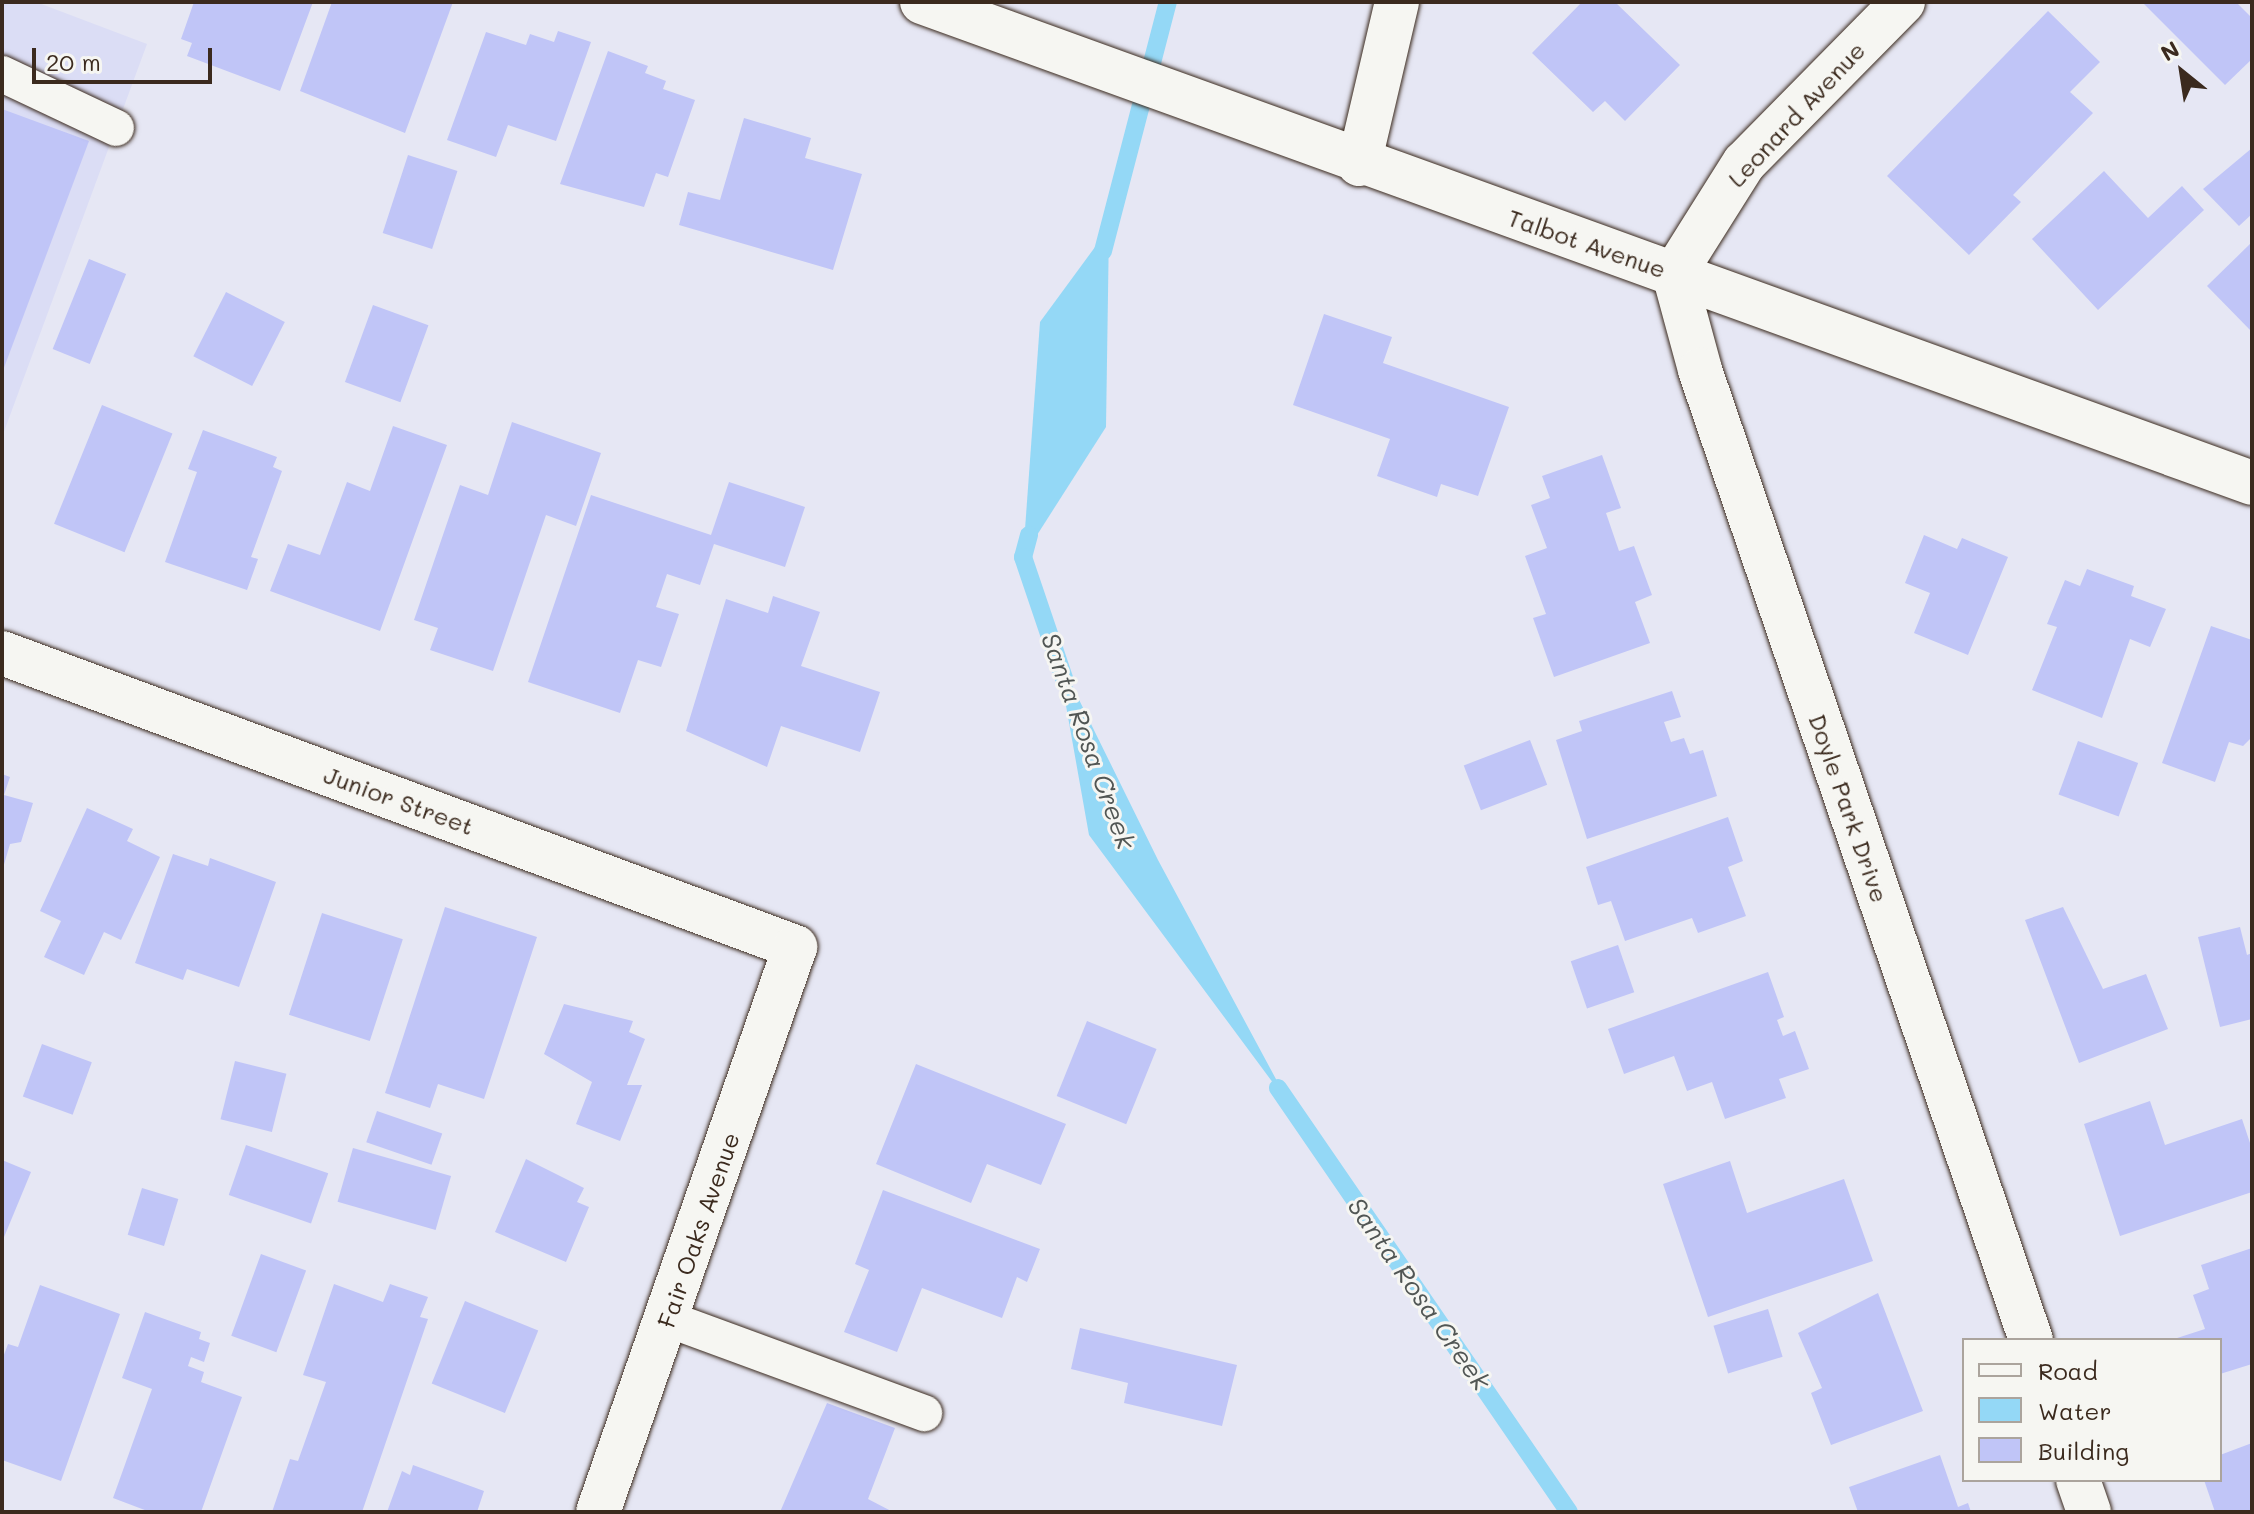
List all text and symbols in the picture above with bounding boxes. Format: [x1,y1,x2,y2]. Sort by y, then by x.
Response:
scale bar [36,32,216,82]
north arrow [2142,32,2222,112]
text: N [2155,34,2184,68]
street label: Leonard Avenue [1721,35,1871,193]
text: 20 m [46,46,101,77]
street label: Talbot Avenue [1504,203,1670,283]
water label: Santa Rosa Creek [1034,629,1142,853]
street label: Doyle Park Drive [1803,710,1895,906]
street label: Junior Street [320,760,478,840]
street label: Fair Oaks Avenue [651,1129,745,1331]
water label: Santa Rosa Creek [1341,1192,1497,1396]
legend [1962,1338,2222,1482]
text: Road [2038,1355,2098,1386]
text: Water [2038,1395,2112,1426]
text: Building [2038,1435,2129,1466]

